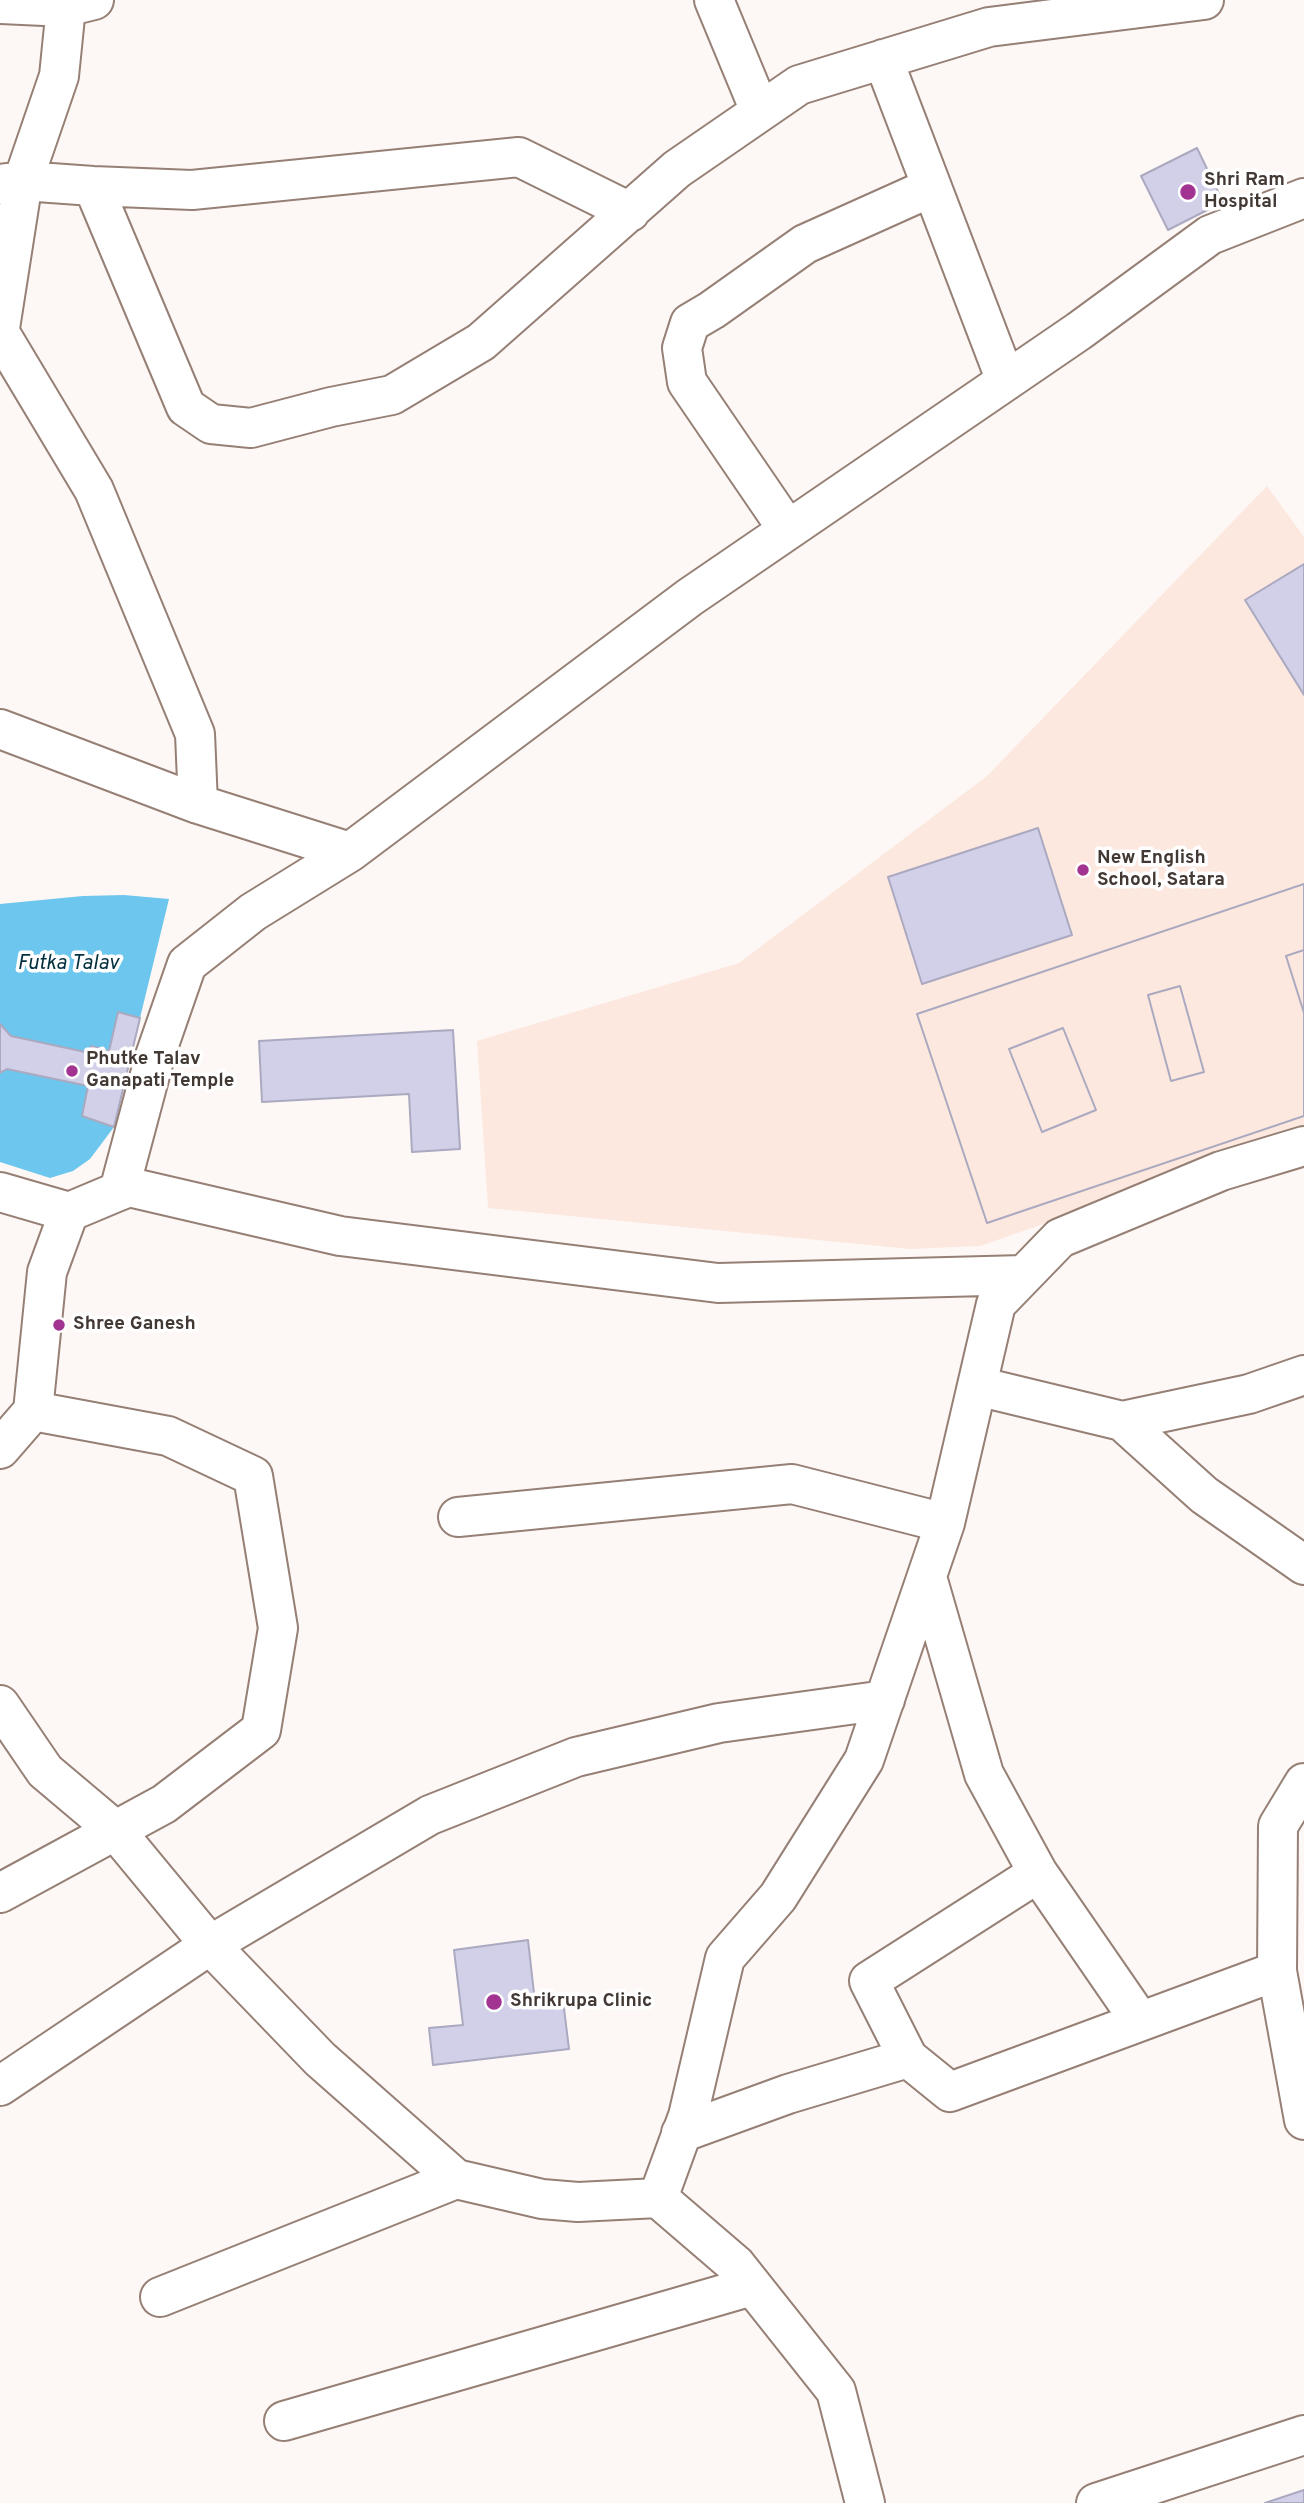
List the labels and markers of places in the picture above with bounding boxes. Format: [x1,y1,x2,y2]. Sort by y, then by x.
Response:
place label: Shri Ram Hospital [1204,170,1285,214]
marker: Shri Ram Hospital [1178,182,1198,202]
place label: New English School, Satara [1097,848,1225,892]
marker: New English School, Satara [1075,862,1091,878]
place label: Phutke Talav Ganapati Temple [86,1049,234,1093]
marker: Phutke Talav Ganapati Temple [64,1063,80,1079]
place label: Shree Ganesh [73,1314,196,1336]
marker: Shree Ganesh [51,1317,67,1333]
place label: Shrikrupa Clinic [510,1991,652,2013]
marker: Shrikrupa Clinic [484,1992,504,2012]

